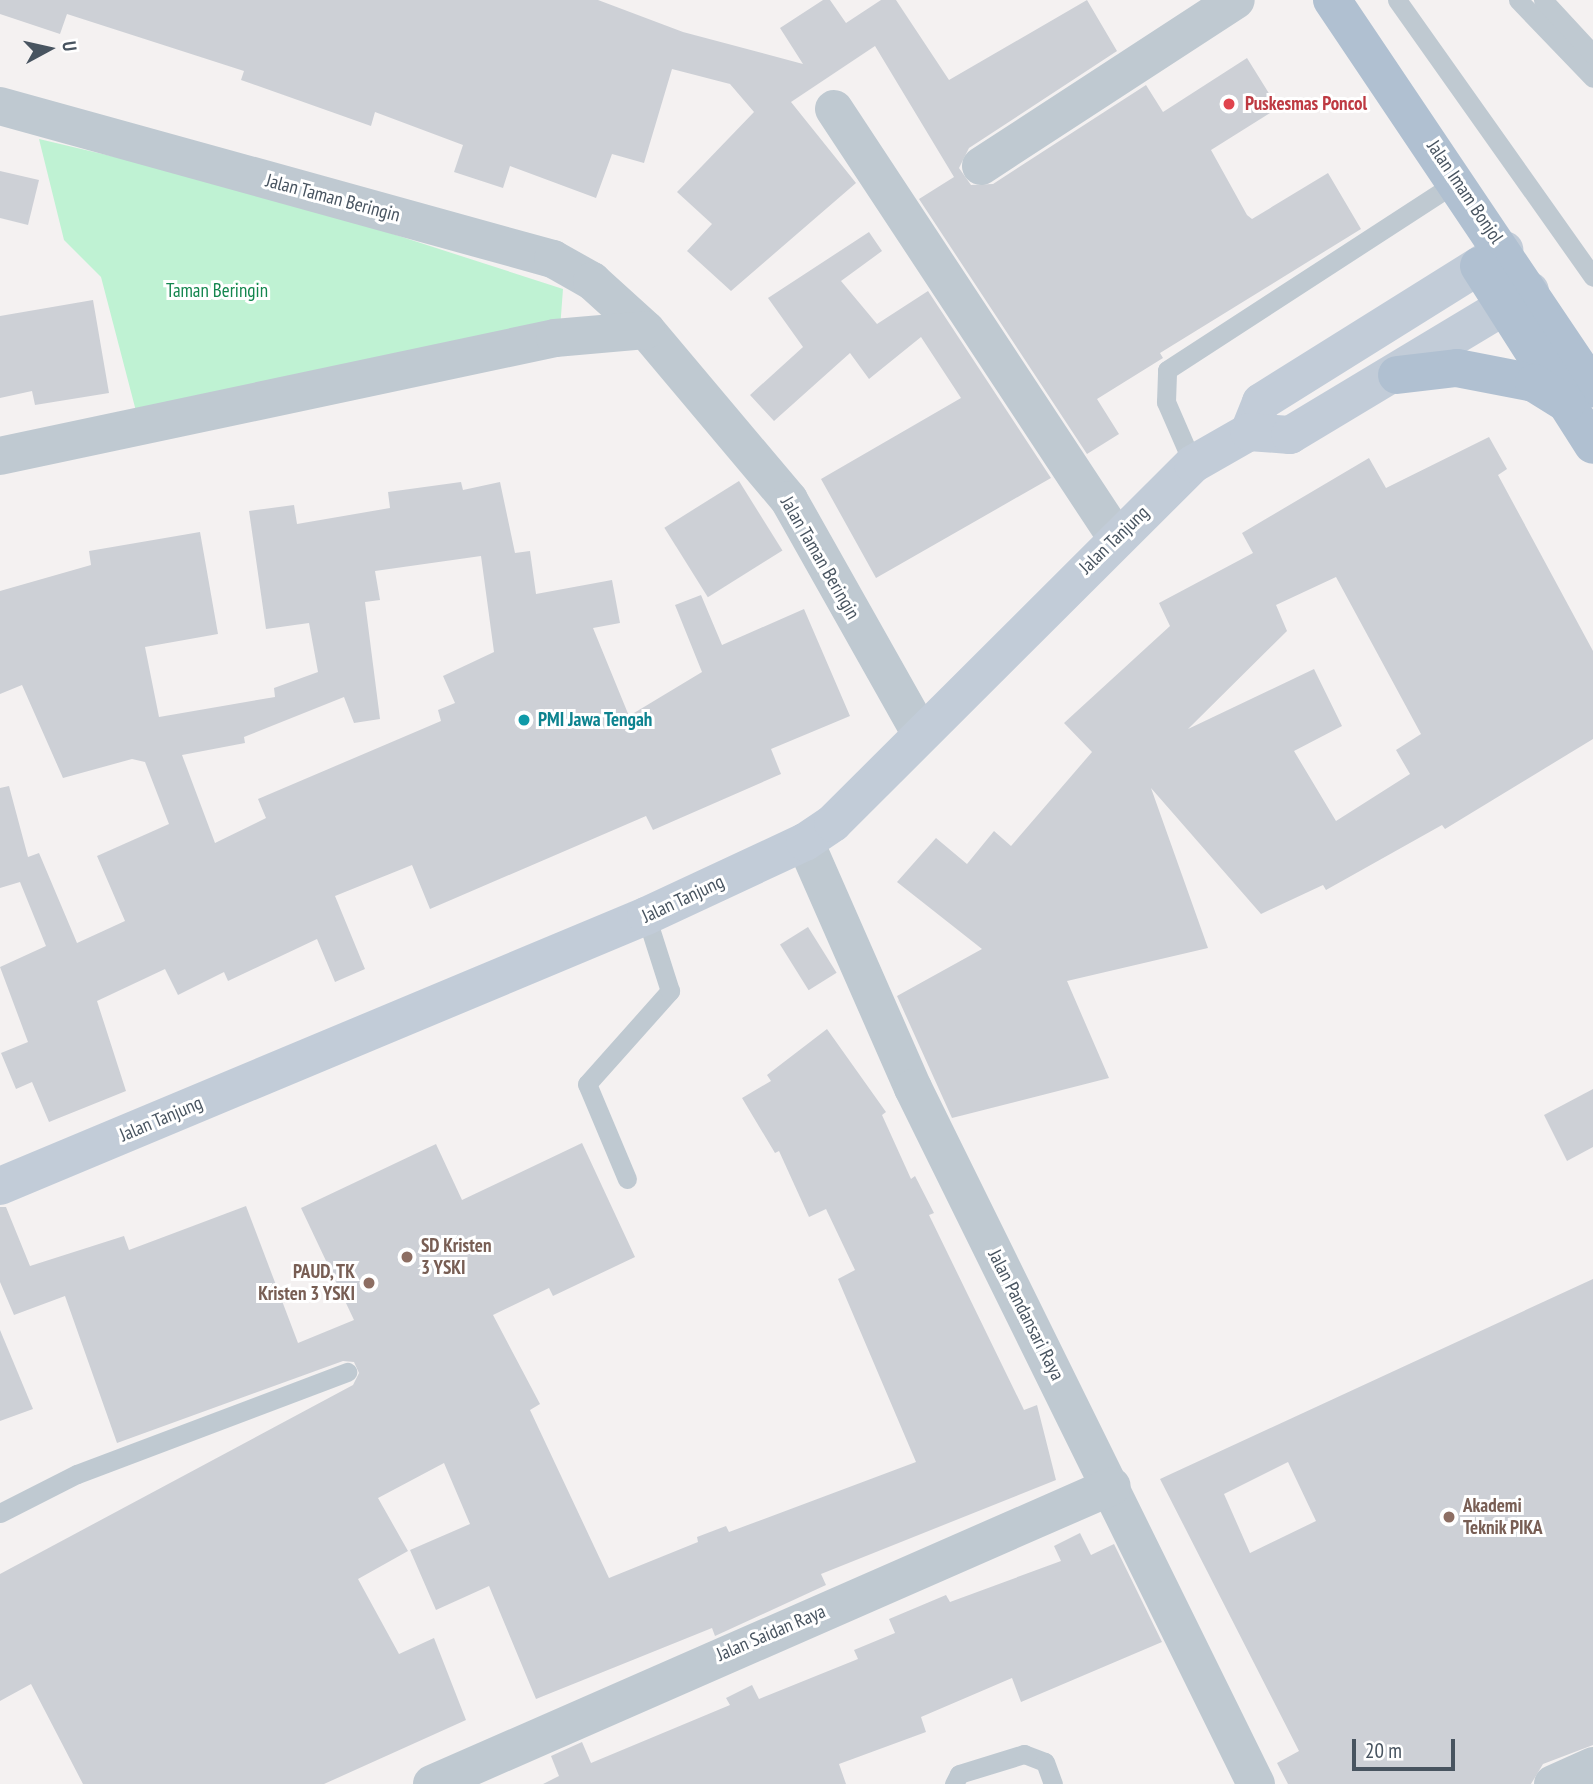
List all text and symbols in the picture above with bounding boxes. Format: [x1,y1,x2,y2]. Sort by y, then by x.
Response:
north arrow [14,14,84,84]
text: U [57,40,82,53]
place label: Puskesmas Poncol [1245,93,1367,115]
marker: Puskesmas Poncol [1219,94,1239,114]
street label: Jalan Imam Bonjol [1422,136,1508,248]
street label: Jalan Taman Beringin [263,169,403,227]
park label: Taman Beringin [166,280,268,302]
street label: Jalan Taman Beringin [775,492,865,624]
street label: Jalan Tanjung [1074,501,1154,579]
place label: PMI Jawa Tengah [538,709,653,731]
marker: PMI Jawa Tengah [516,712,532,728]
street label: Jalan Tanjung [638,870,728,928]
street label: Jalan Tanjung [116,1091,206,1147]
place label: SD Kristen 3 YSKI [421,1235,492,1279]
street label: Jalan Pandansari Raya [983,1246,1069,1384]
marker: SD Kristen 3 YSKI [399,1249,415,1265]
place label: PAUD, TK Kristen 3 YSKI [258,1261,355,1305]
marker: PAUD, TK Kristen 3 YSKI [361,1275,377,1291]
place label: Akademi Teknik PIKA [1463,1495,1543,1539]
marker: Akademi Teknik PIKA [1441,1509,1457,1525]
street label: Jalan Saidan Raya [713,1600,829,1666]
scale bar [1355,1724,1458,1768]
text: 20 m [1365,1737,1402,1764]

